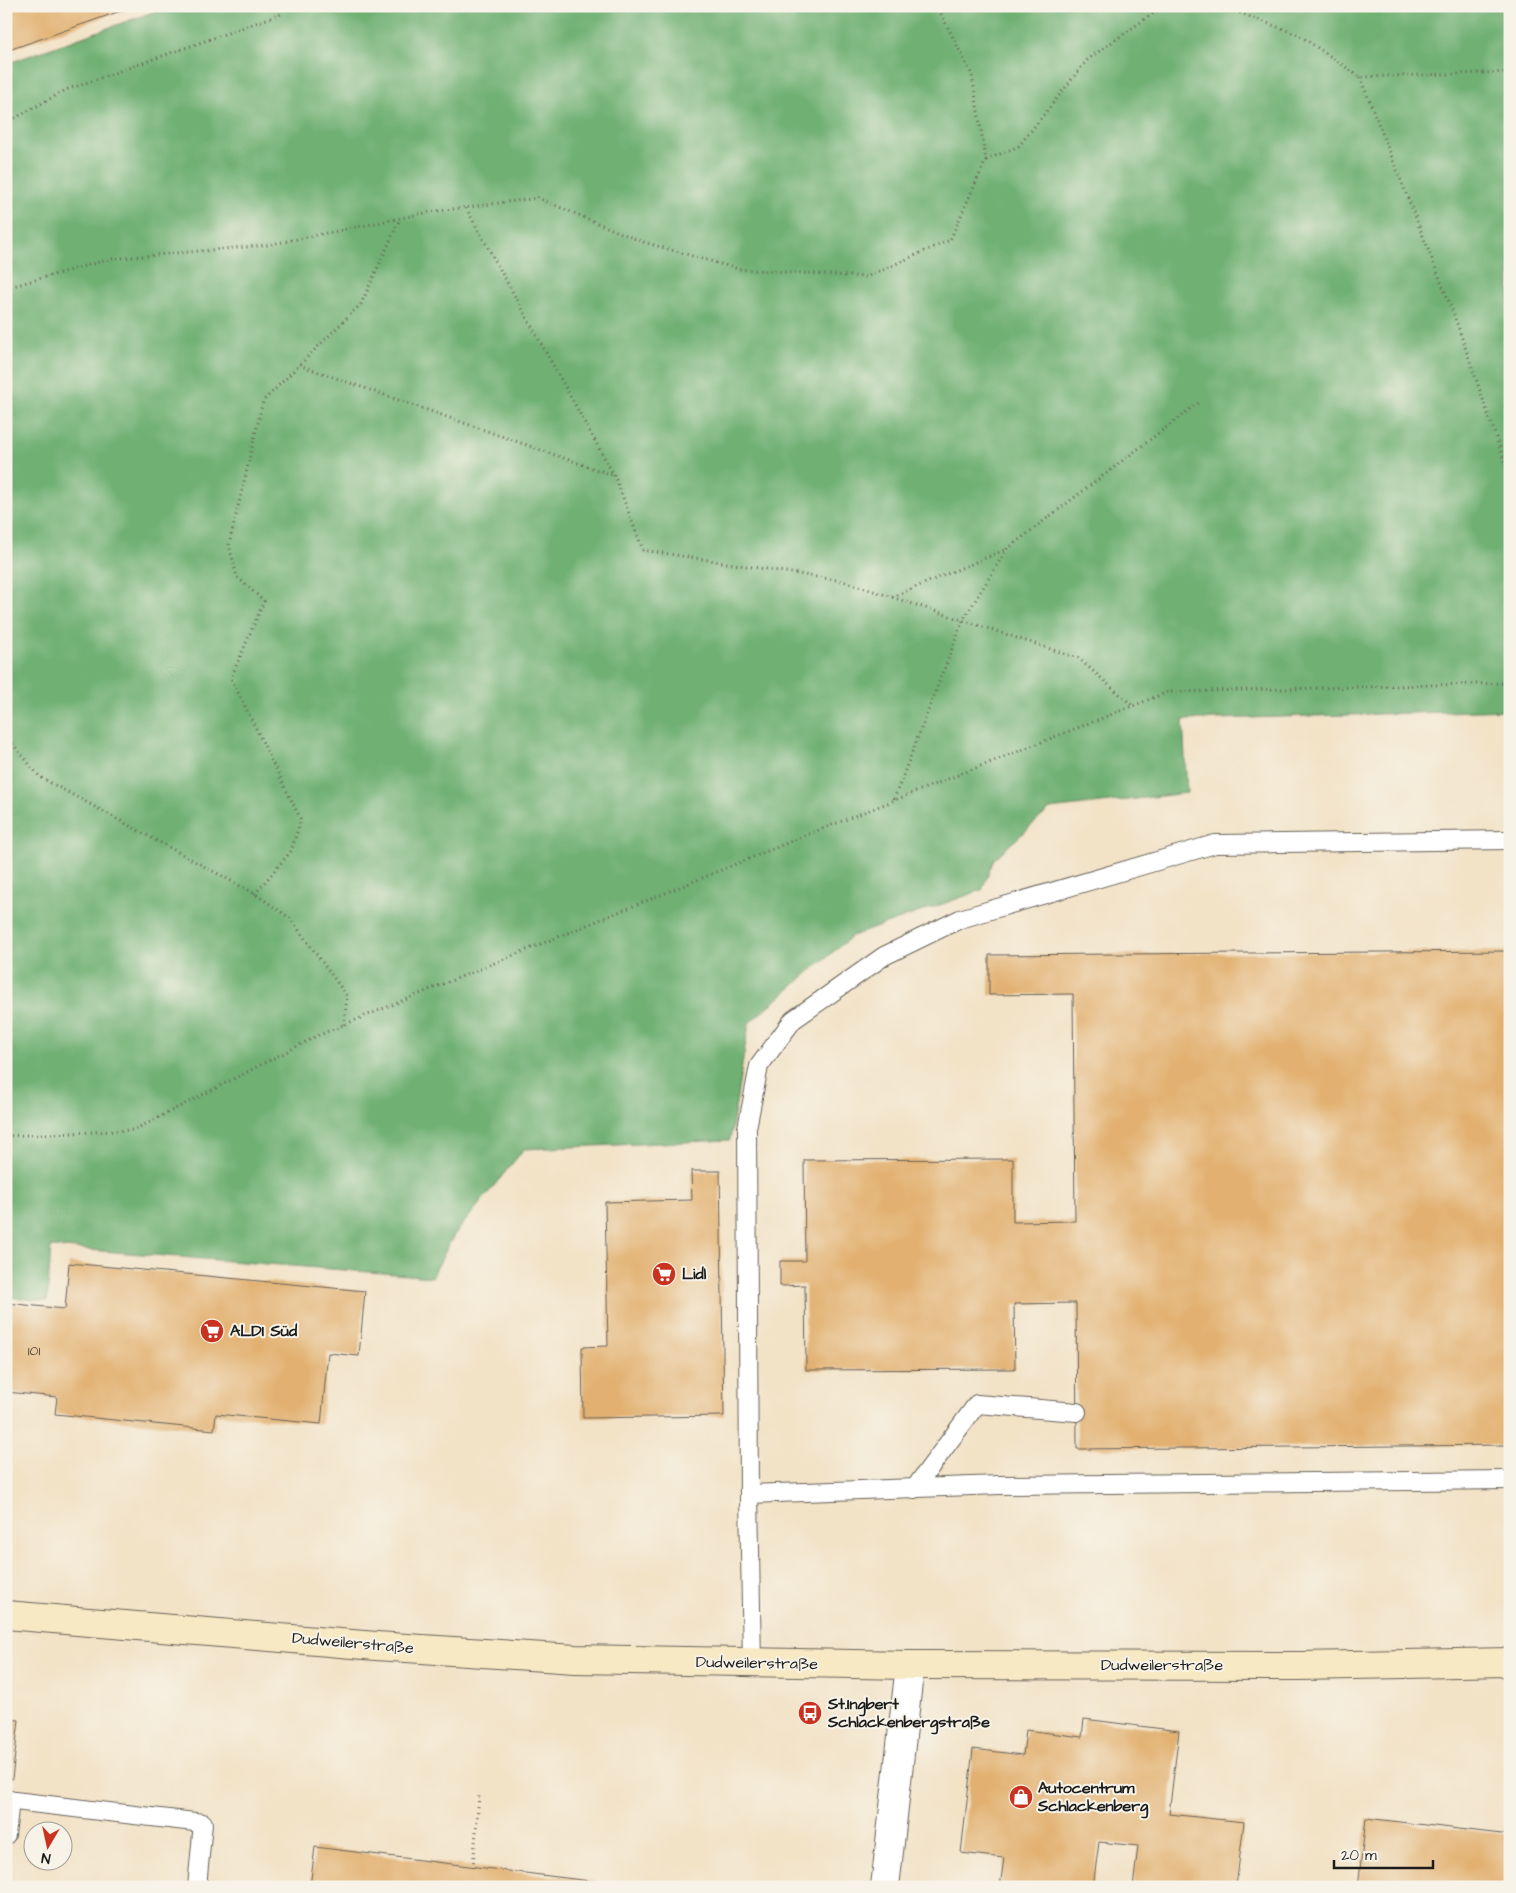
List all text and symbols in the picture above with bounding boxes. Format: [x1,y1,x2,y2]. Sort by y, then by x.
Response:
supermarket icon: Lidl [651,1261,677,1287]
place label: Lidl [682,1263,707,1285]
supermarket icon: ALDI Süd [199,1318,225,1344]
place label: ALDI Süd [230,1320,298,1342]
house number: 101 [28,1341,40,1361]
street label: Dudweilerstraße [291,1627,415,1659]
street label: Dudweilerstraße [696,1651,819,1675]
street label: Dudweilerstraße [1101,1654,1223,1676]
place label: St.Ingbert Schlackenbergstraße [827,1693,990,1735]
bus stop icon: St.Ingbert Schlackenbergstraße [797,1700,823,1726]
place label: Autocentrum Schlackenberg [1037,1777,1149,1819]
shop icon: Autocentrum Schlackenberg [1008,1784,1034,1810]
north arrow [22,1820,72,1870]
scale bar [1334,1838,1432,1870]
text: 20 m [1341,1845,1377,1866]
text: N [40,1847,52,1868]

